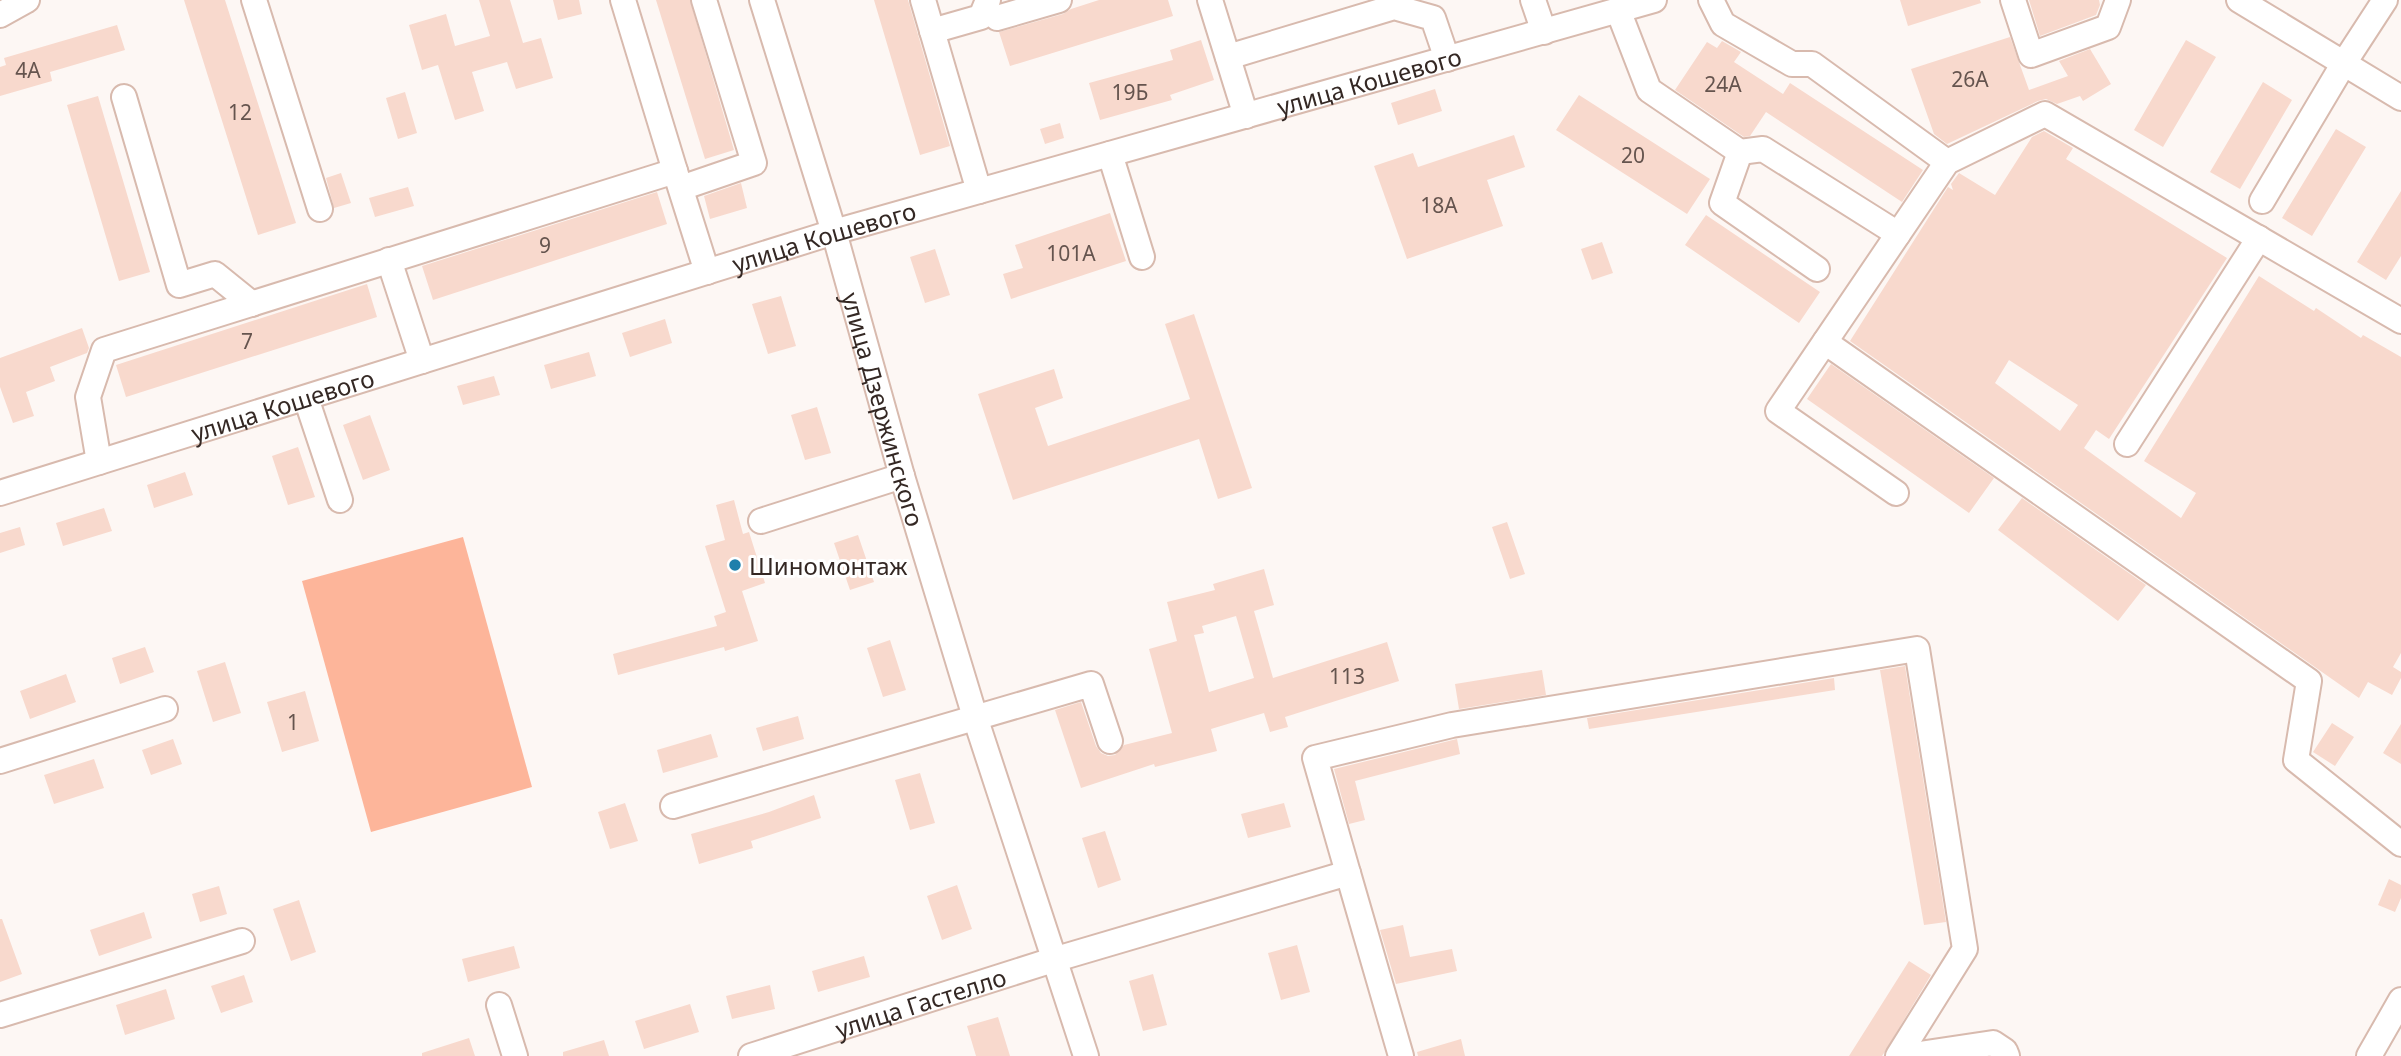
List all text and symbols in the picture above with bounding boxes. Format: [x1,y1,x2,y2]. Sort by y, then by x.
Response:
street label: улица Кошевого [1273,39,1465,122]
house number: 4А [15,56,41,84]
house number: 26А [1951,65,1989,93]
house number: 24А [1704,70,1742,98]
house number: 19Б [1112,78,1148,106]
house number: 12 [228,98,252,126]
house number: 20 [1621,141,1645,169]
house number: 18А [1420,191,1458,219]
street label: улица Кошевого [728,193,920,279]
house number: 9 [539,231,551,259]
house number: 101А [1046,239,1096,267]
street label: улица Дзержинского [835,288,933,530]
house number: 7 [241,327,253,355]
street label: улица Кошевого [187,360,378,449]
place label: Шиномонтаж [749,549,908,582]
marker: Шиномонтаж [727,557,743,573]
house number: 113 [1329,662,1365,690]
house number: 1 [287,708,299,736]
street label: улица Гастелло [831,959,1010,1045]

